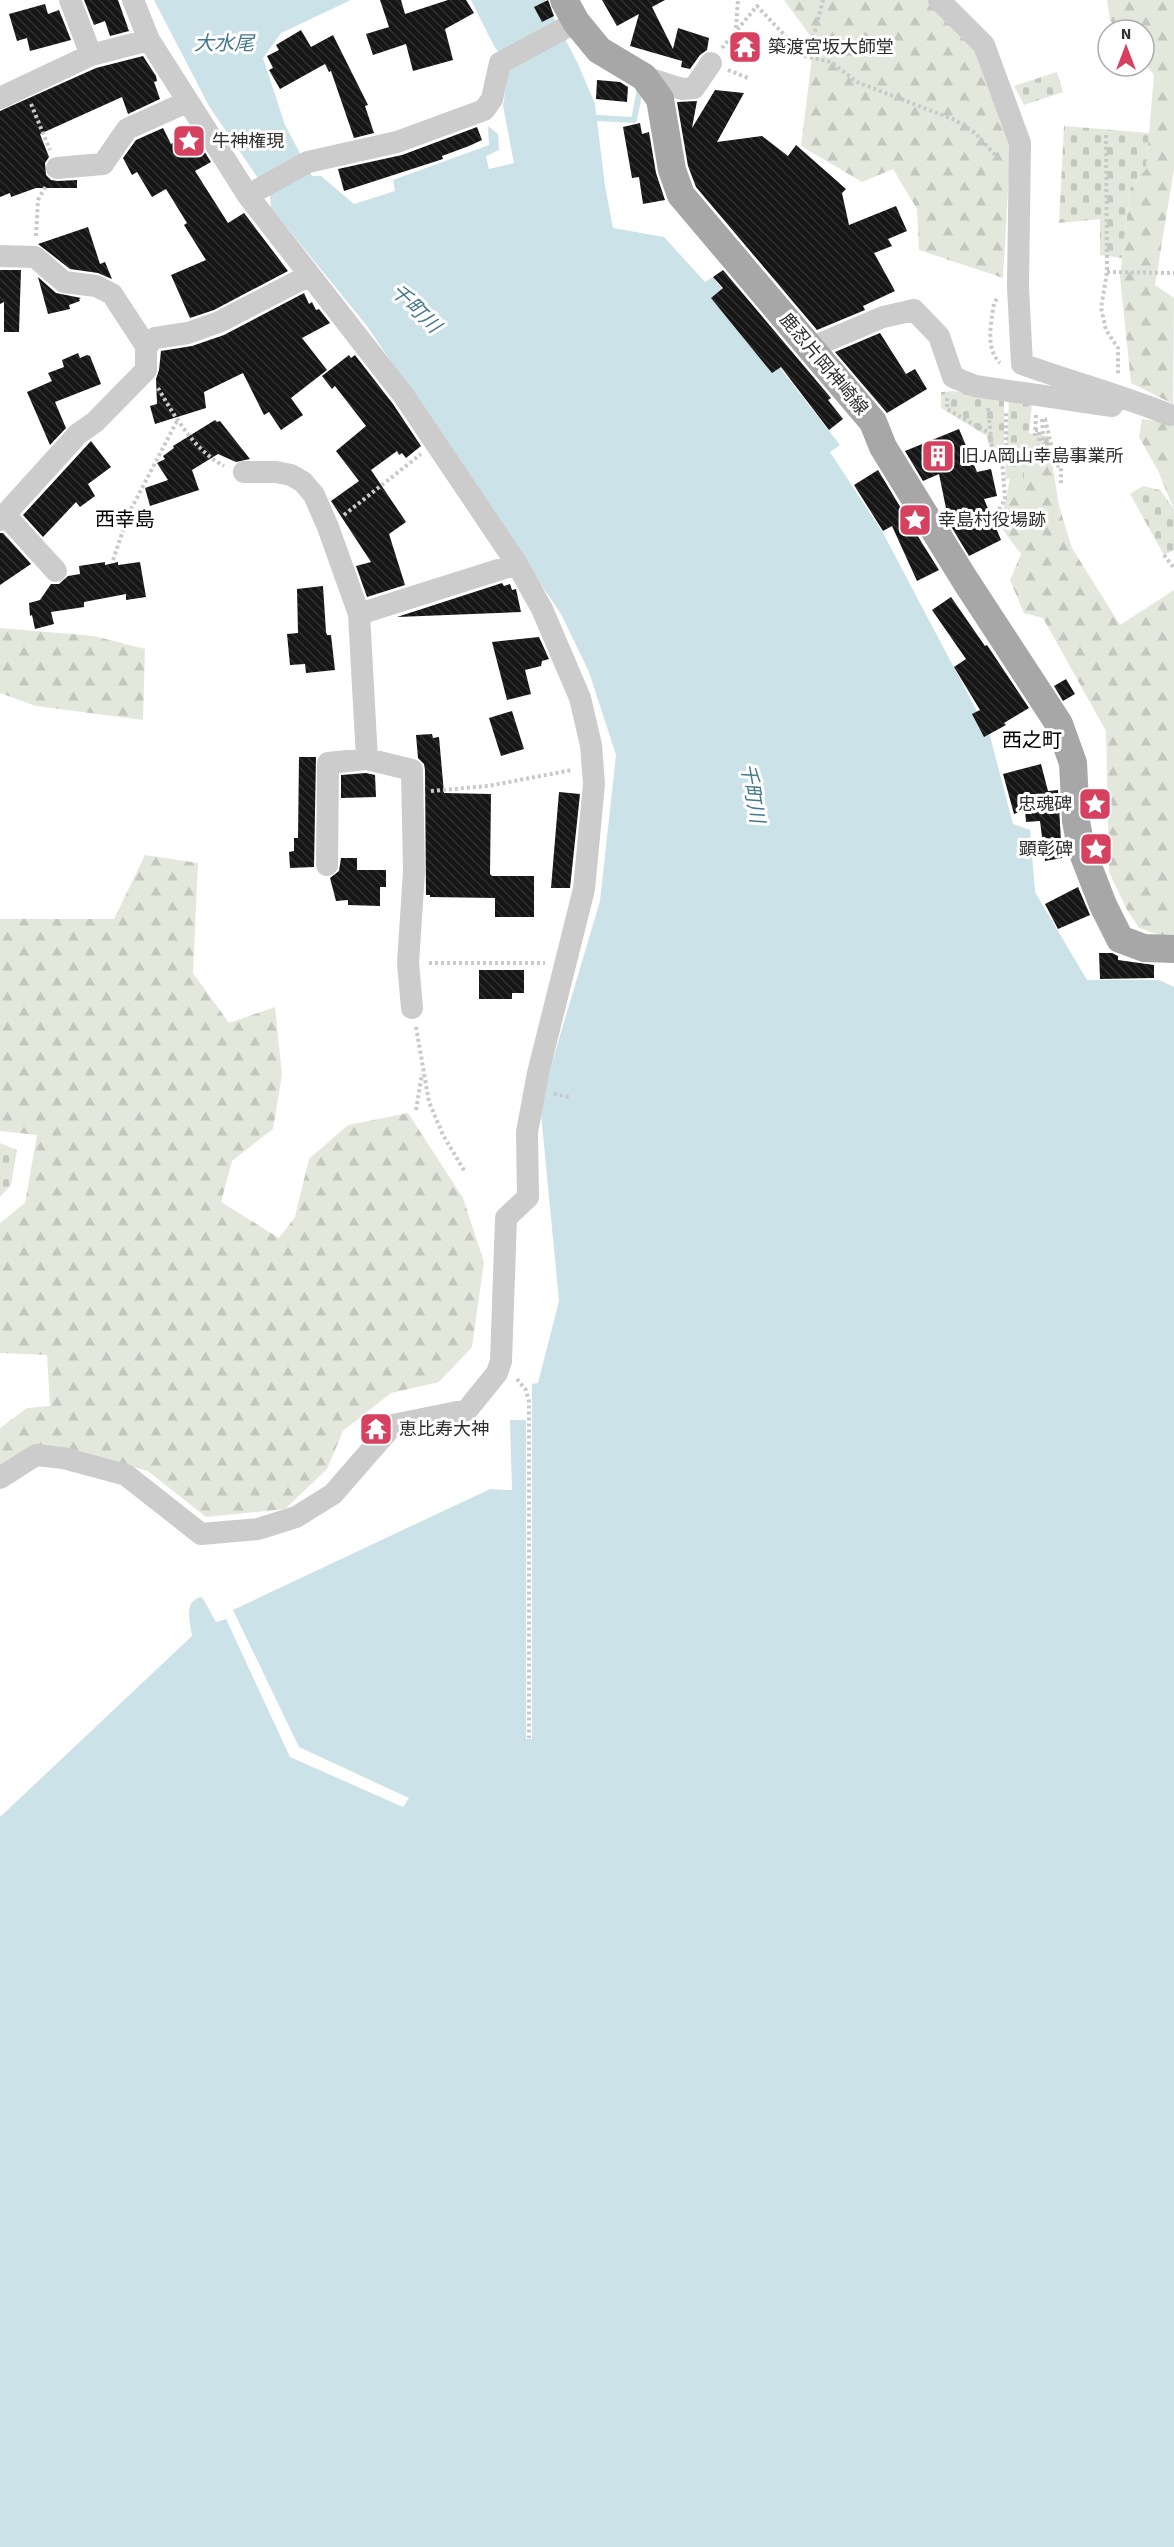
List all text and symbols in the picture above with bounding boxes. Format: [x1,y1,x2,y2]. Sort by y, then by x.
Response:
north arrow [1096,18,1156,78]
text: N [1121,23,1131,45]
temple icon: 築渡宮坂大師堂 [727,29,763,65]
water label: 大水尾 [194,30,256,58]
place label: 築渡宮坂大師堂 [768,35,894,60]
place icon: 牛神権現 [171,123,207,159]
place label: 牛神権現 [212,129,284,154]
water label: 千町川 [384,278,448,341]
street label: 鹿忍片岡神崎線 [774,308,874,421]
building icon: 旧JA岡山幸島事業所 [920,438,956,474]
place label: 旧JA岡山幸島事業所 [961,444,1123,469]
place icon: 幸島村役場跡 [897,502,933,538]
district label: 西幸島 [95,506,155,534]
place label: 幸島村役場跡 [938,508,1046,533]
district label: 西之町 [1002,727,1062,755]
water label: 千町川 [733,761,771,827]
place icon: 忠魂碑 [1077,786,1113,822]
place label: 忠魂碑 [1018,792,1072,817]
place icon: 顕彰碑 [1078,831,1114,867]
place label: 顕彰碑 [1019,837,1073,862]
temple icon: 恵比寿大神 [358,1411,394,1447]
place label: 恵比寿大神 [399,1417,489,1442]

